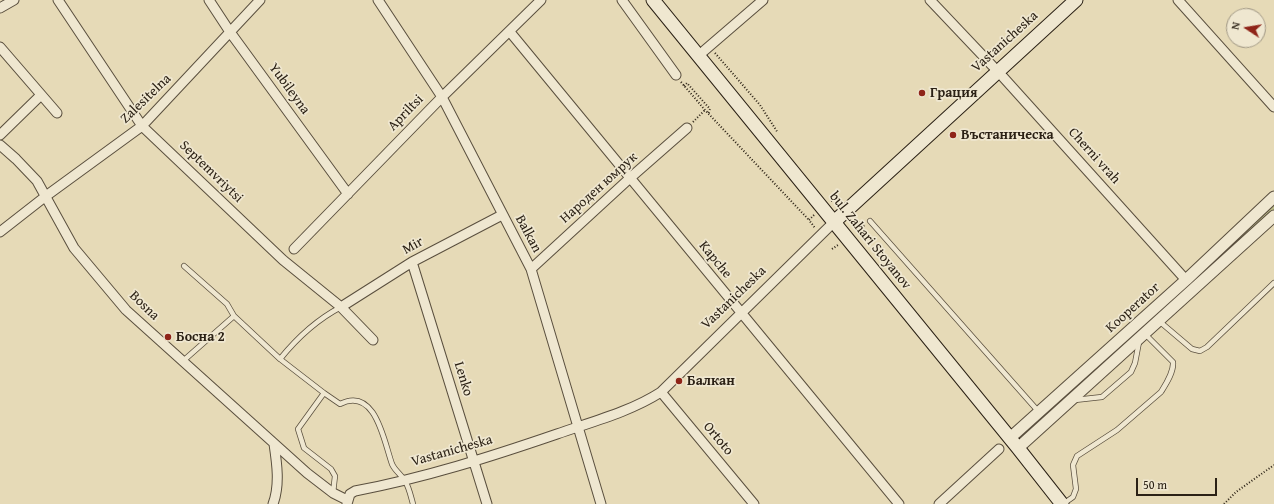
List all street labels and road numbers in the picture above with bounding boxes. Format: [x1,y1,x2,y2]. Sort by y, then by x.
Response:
street label: Vastanicheska [968,8,1042,76]
street label: Yubileyna [265,60,313,118]
street label: Zalesitelna [117,71,175,127]
street label: Apriltsi [385,91,427,135]
street label: Cherni vrah [1064,124,1124,188]
street label: Septemvriytsi [176,137,246,207]
street label: Народен юмрук [557,149,641,227]
street label: bul. Zahari Stoyanov [826,189,914,293]
street label: Balkan [511,212,545,256]
street label: Mir [400,234,426,258]
street label: Kapche [695,238,735,282]
street label: Vastanicheska [698,263,770,333]
street label: Kooperator [1103,279,1163,337]
street label: Bosna [126,288,162,324]
street label: Lenko [450,360,476,398]
street label: Ortoto [699,419,737,459]
street label: Vastanicheska [410,431,494,471]

